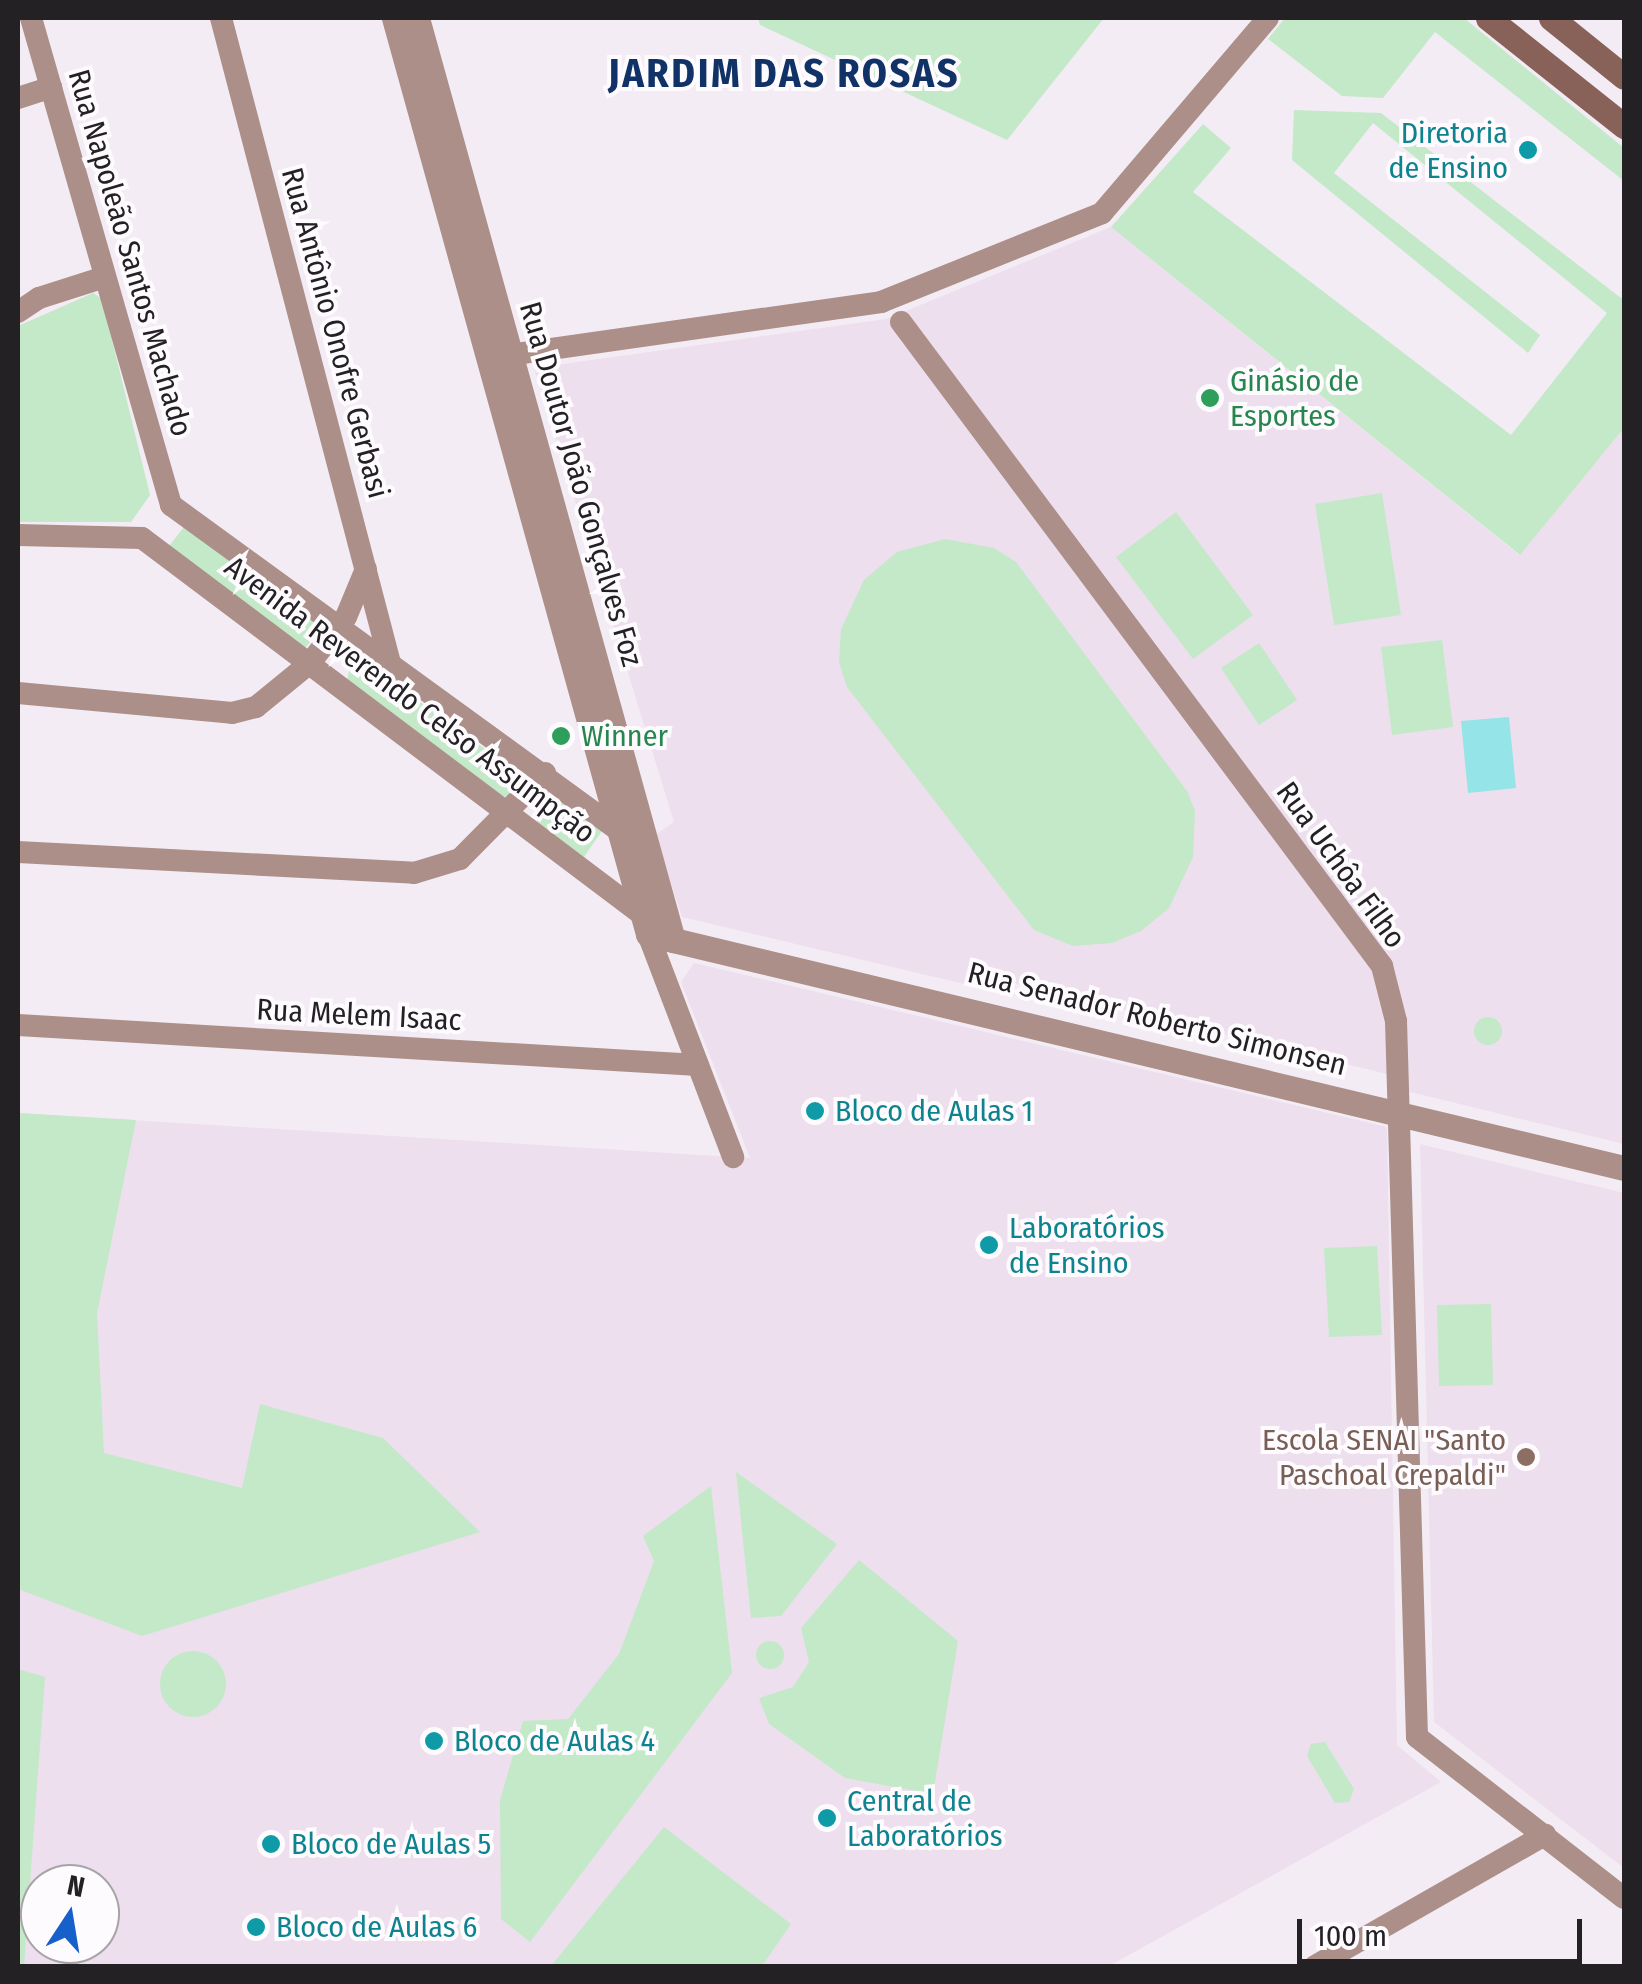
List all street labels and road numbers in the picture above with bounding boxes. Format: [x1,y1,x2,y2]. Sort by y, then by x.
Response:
street label: Rua Napoleão Santos Machado [60,65,200,441]
street label: Rua Antônio Onofre Gerbasi [274,164,396,502]
street label: Rua Doutor João Gonçalves Foz [512,298,650,670]
street label: Avenida Reverendo Celso Assumpção [218,549,602,851]
street label: Rua Uchôa Filho [1269,775,1413,955]
street label: Rua Senador Roberto Simonsen [964,954,1350,1084]
street label: Rua Melem Isaac [256,992,462,1038]

